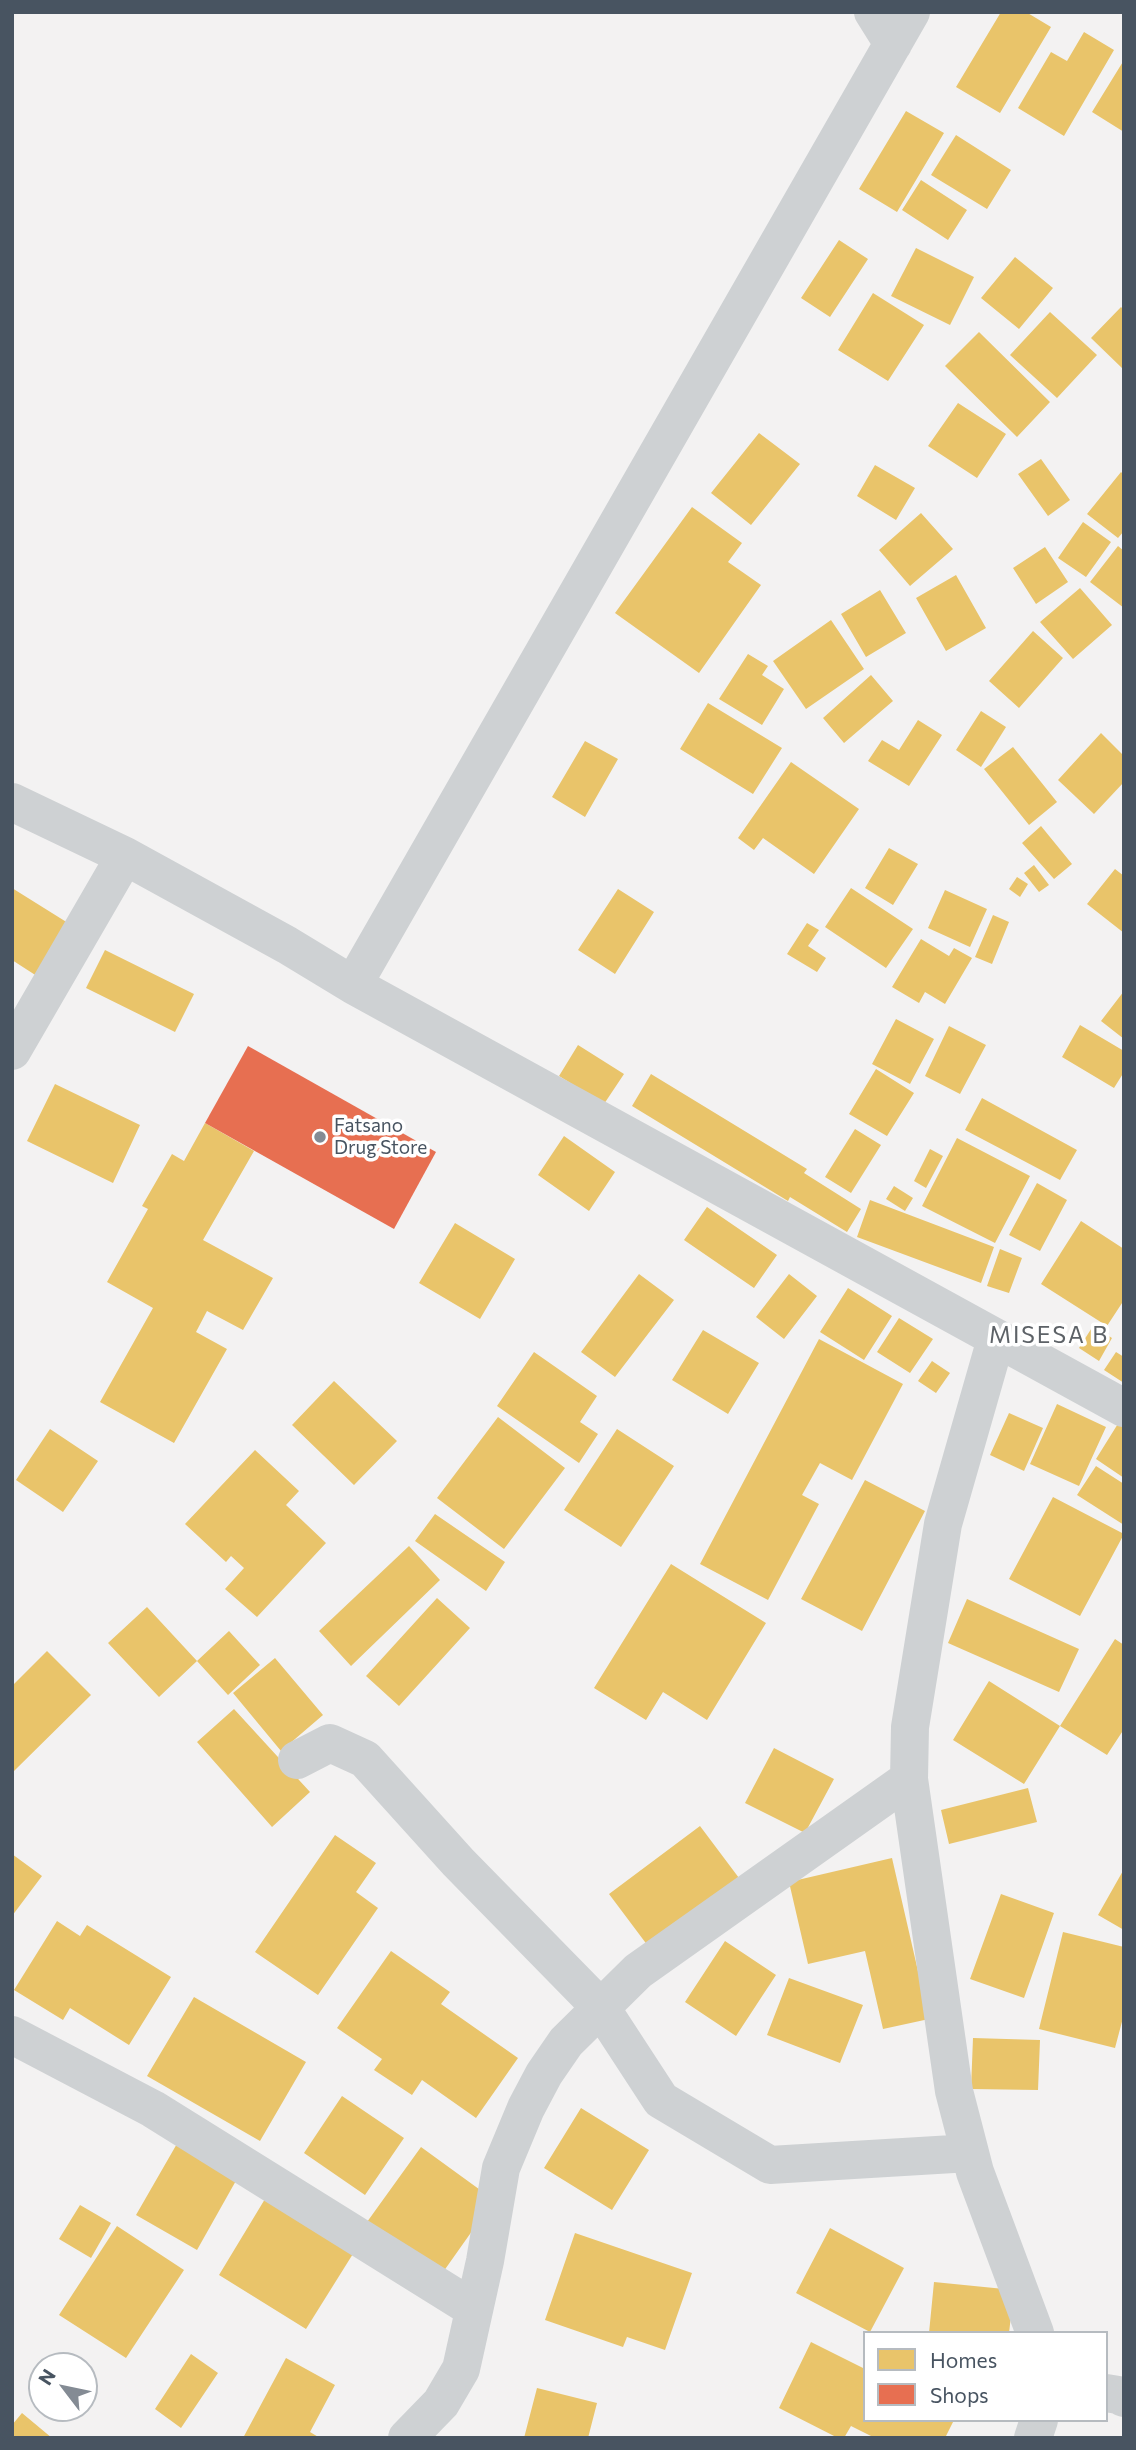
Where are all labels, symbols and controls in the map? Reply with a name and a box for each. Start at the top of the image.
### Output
place label: Fatsano Drug Store [334,1115,427,1159]
marker: Fatsano Drug Store [312,1129,328,1145]
district label: MISESA B [990,1321,1108,1349]
legend [863,2331,1108,2422]
text: Homes [930,2347,997,2372]
north arrow [28,2352,98,2422]
text: N [33,2365,60,2389]
text: Shops [930,2382,989,2407]

